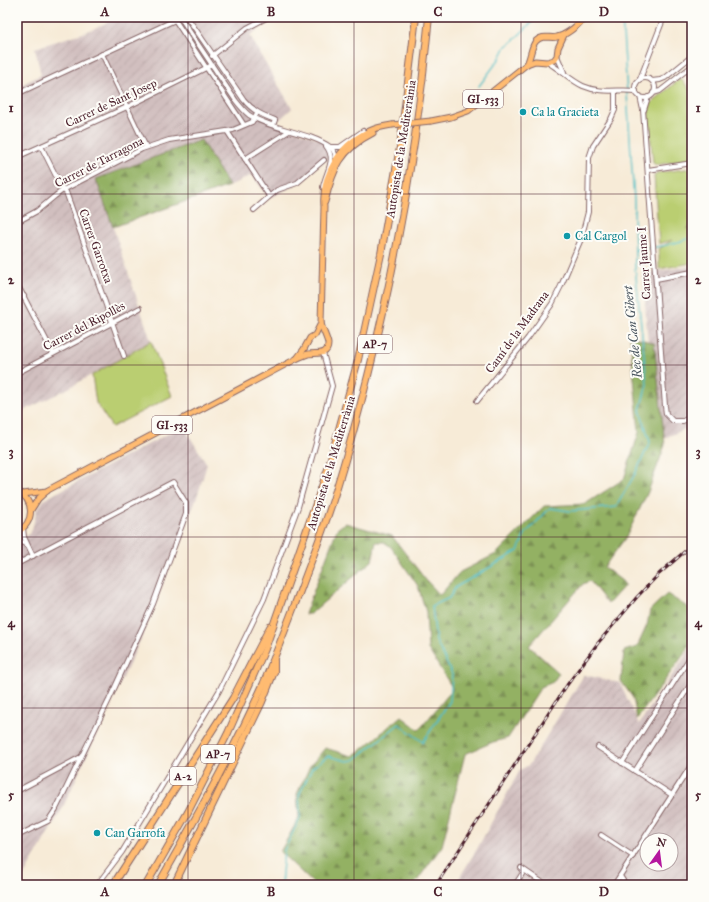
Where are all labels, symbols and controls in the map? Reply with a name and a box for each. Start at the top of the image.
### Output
text: A [100,4,110,20]
text: B [267,4,276,20]
text: C [434,4,443,20]
text: D [599,4,609,20]
street label: Carrer de Sant Josep [63,76,159,131]
street label: Autopista de la Mediterrània [383,78,419,220]
road number: GI-533 [463,90,503,108]
text: 1 [8,100,14,116]
text: 1 [695,100,701,116]
place label: Ca la Gracieta [531,105,600,119]
marker: Ca la Gracieta [518,107,528,117]
street label: Carrer de Tarragona [52,133,147,191]
street label: Carrer Garrotxa [76,207,116,286]
street label: Carrer Jaume I [634,226,655,300]
place label: Cal Cargol [575,229,628,244]
marker: Cal Cargol [562,231,572,241]
text: 2 [8,272,15,288]
text: 2 [695,272,702,288]
water label: Rec de Can Gibert [620,284,646,380]
street label: Camí de la Madrana [482,287,552,376]
street label: Carrer del Ripollès [41,299,127,353]
road number: AP-7 [358,335,392,353]
street label: Autopista de la Mediterrània [304,393,358,533]
road number: GI-533 [152,416,192,434]
text: 3 [8,444,14,460]
text: 3 [695,444,701,460]
text: 4 [7,615,15,631]
text: 4 [694,615,702,631]
road number: AP-7 [201,745,235,763]
road number: A-2 [170,767,196,785]
text: 5 [8,787,15,803]
text: 5 [695,787,702,803]
place label: Can Garrofa [105,826,166,840]
marker: Can Garrofa [92,828,102,838]
north arrow [639,832,679,872]
text: N [655,835,668,850]
text: A [100,884,110,900]
text: B [267,884,276,900]
text: C [434,884,443,900]
text: D [599,884,609,900]

